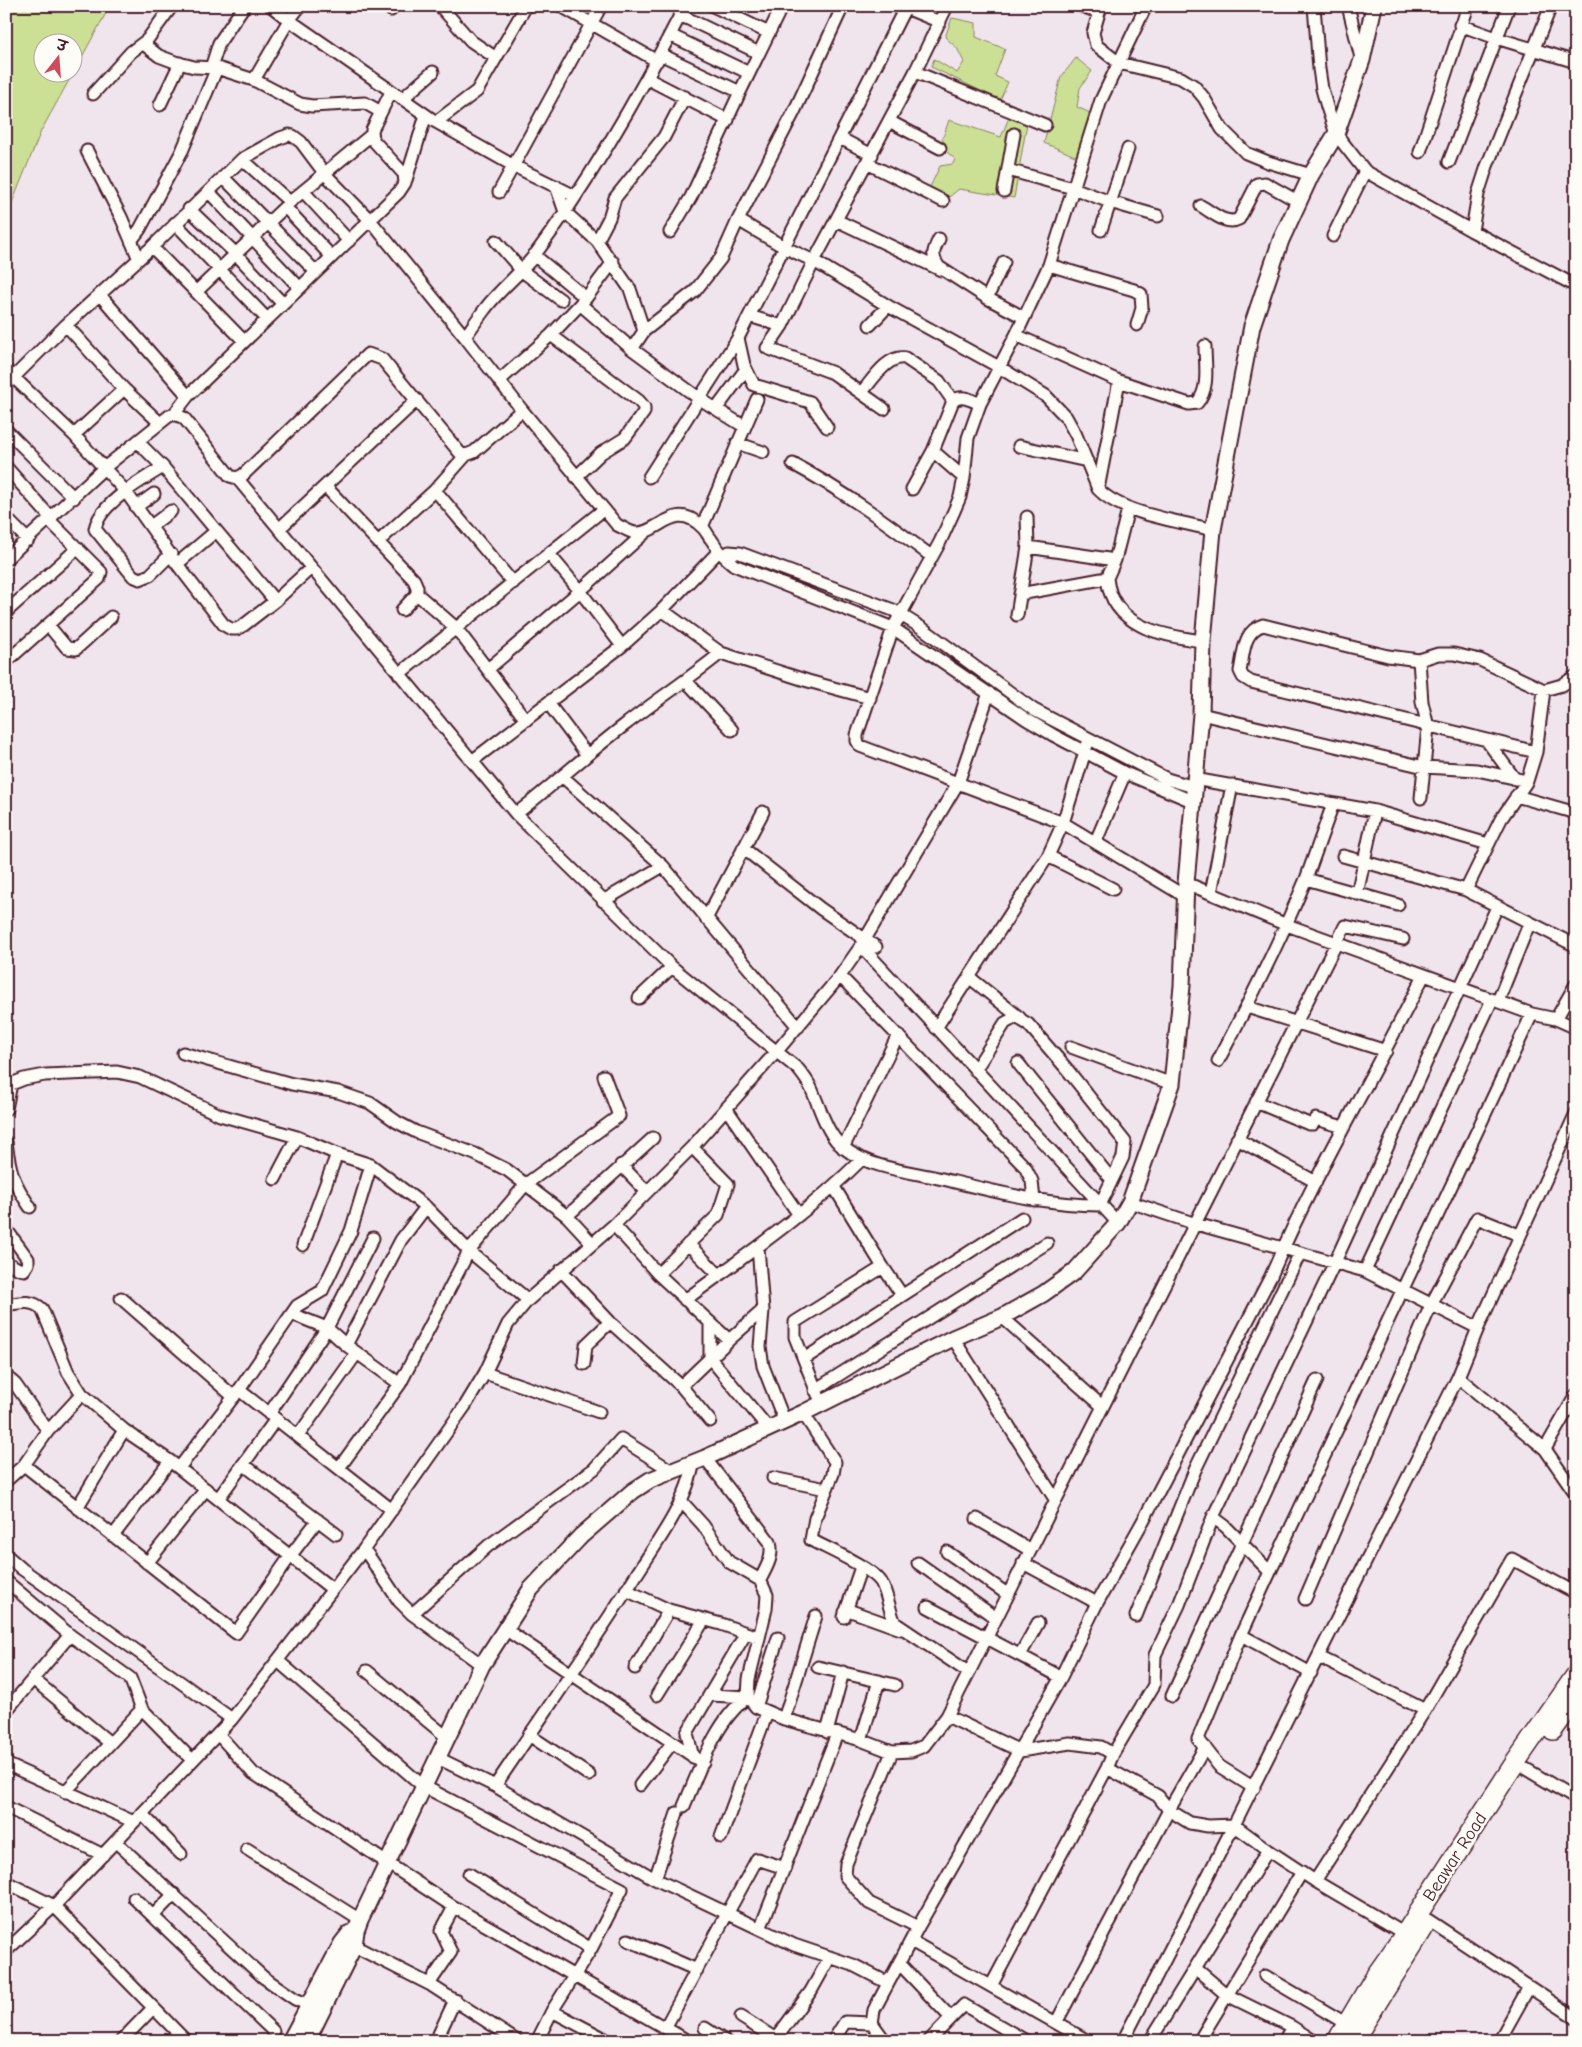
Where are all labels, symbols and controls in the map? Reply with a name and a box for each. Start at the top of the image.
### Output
north arrow [32,32,82,82]
text: उ [53,36,70,56]
street label: Beawar Road [1419,1809,1491,1905]

